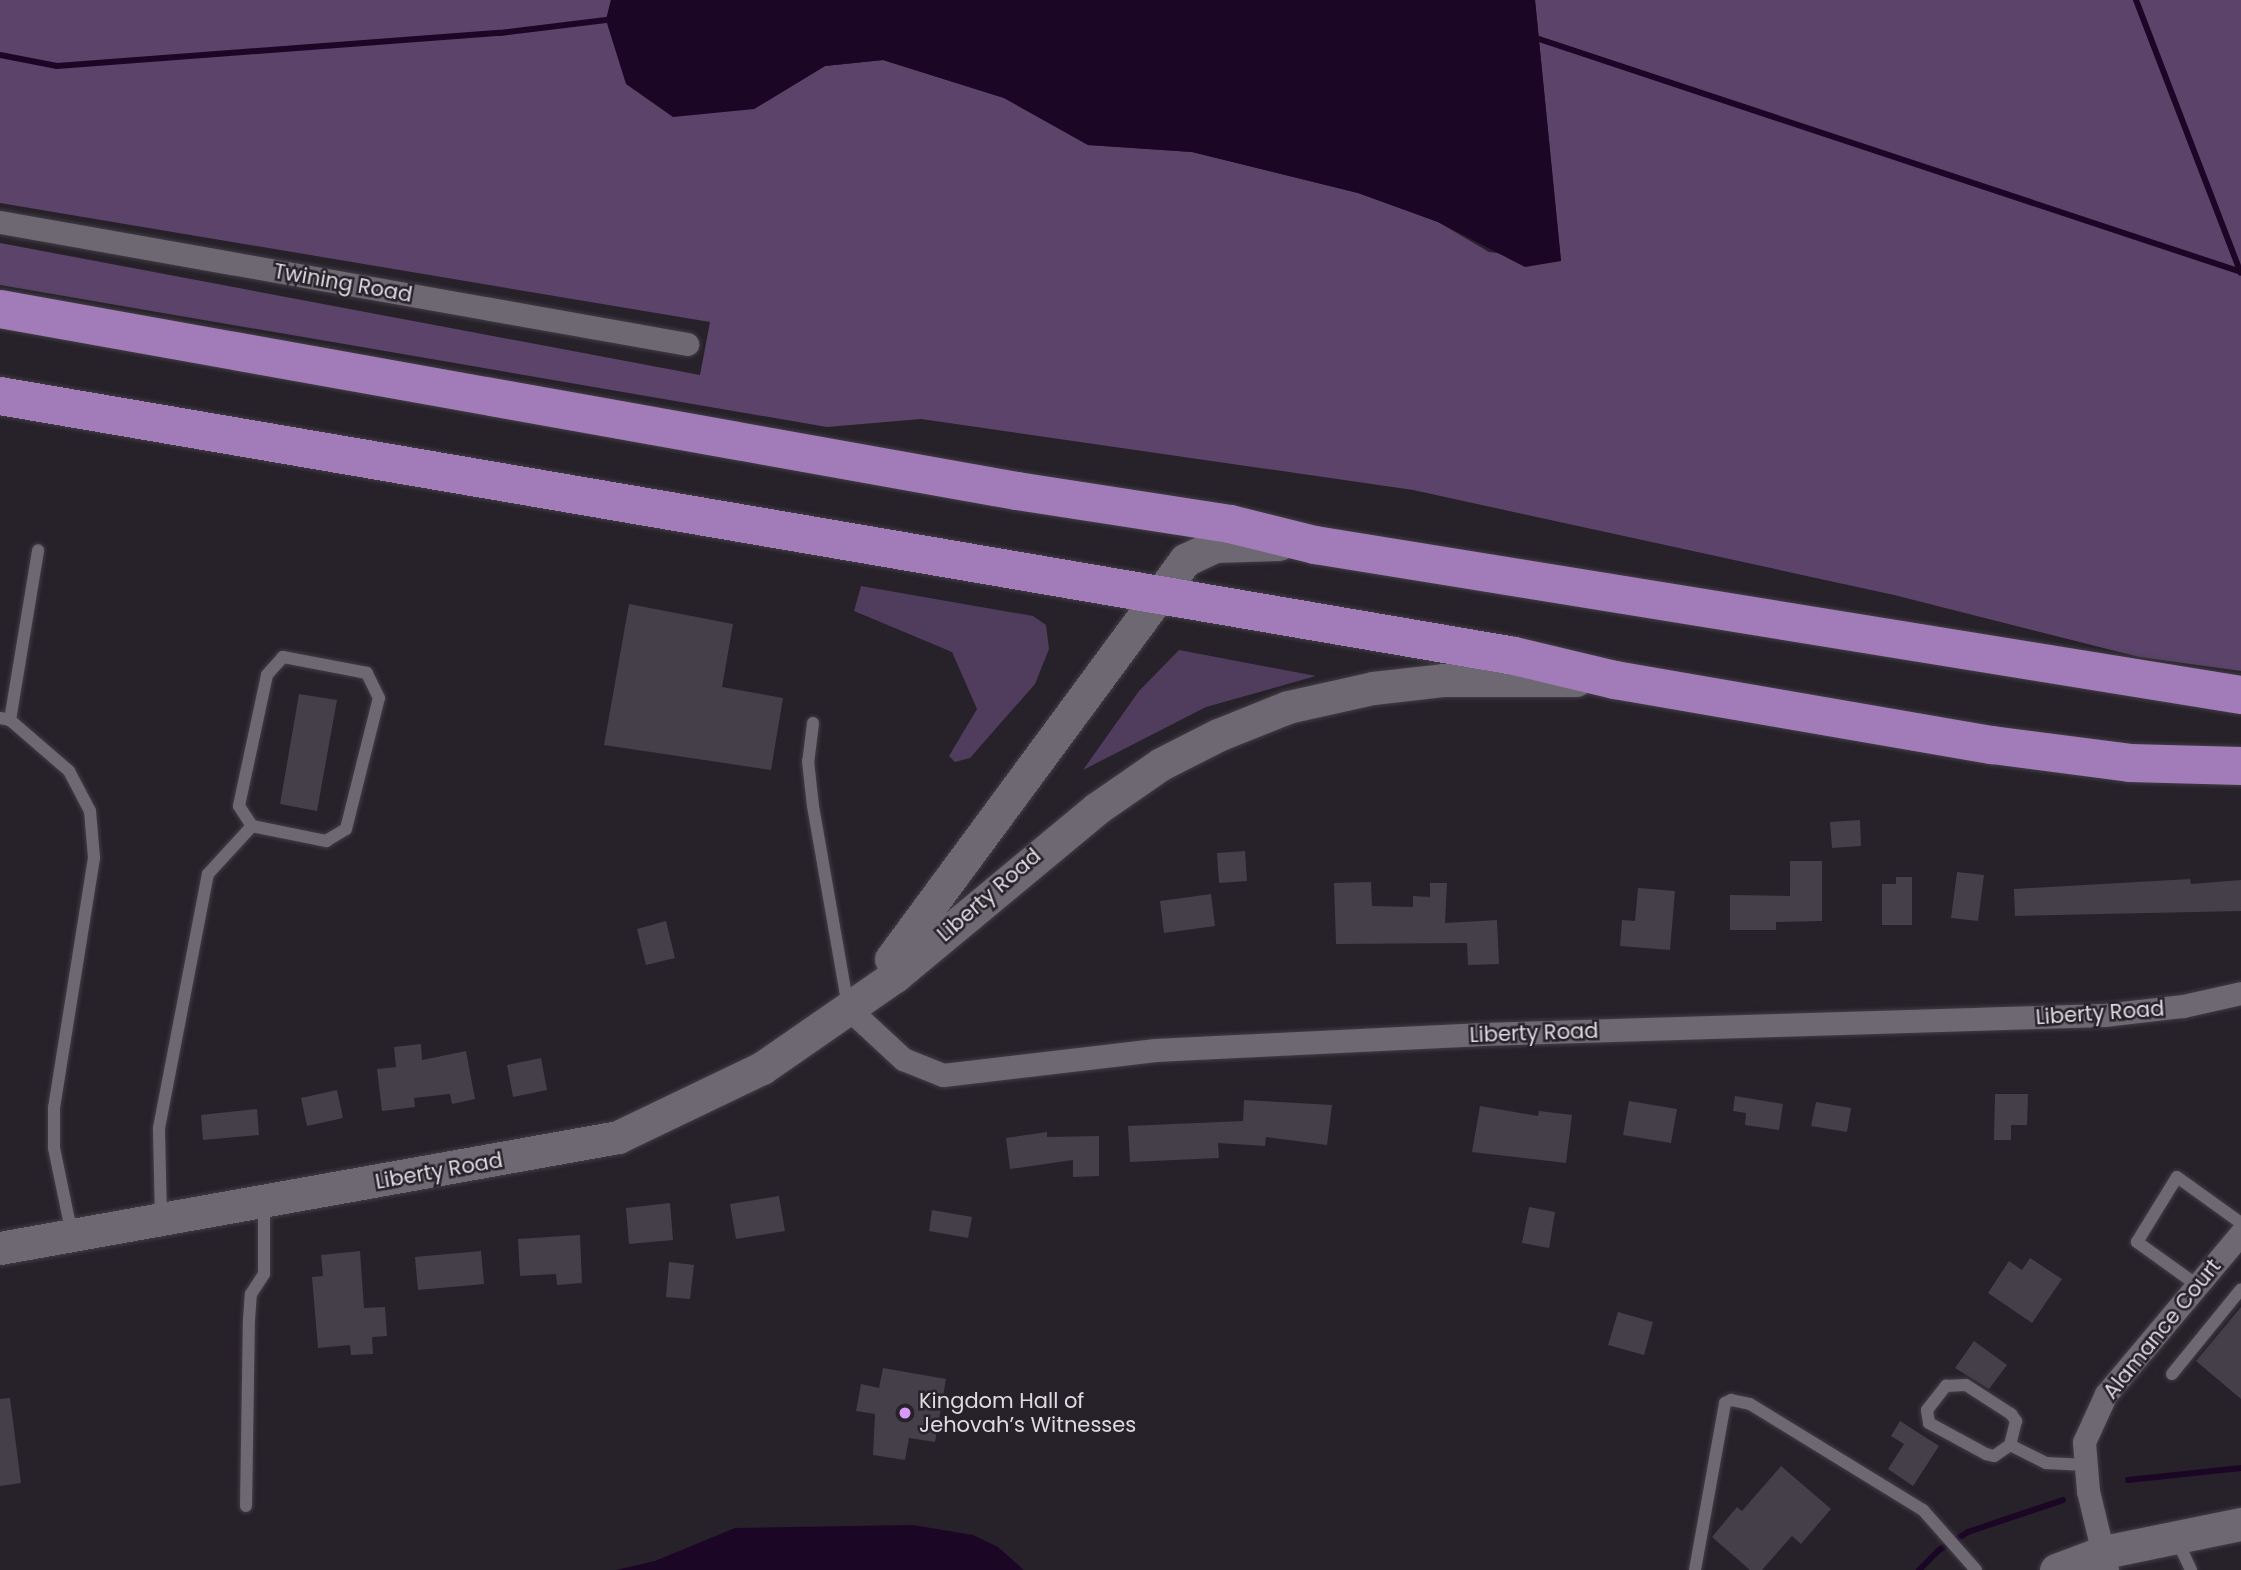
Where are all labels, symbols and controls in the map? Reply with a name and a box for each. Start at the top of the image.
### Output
street label: Twining Road [272,258,414,308]
street label: Liberty Road [932,843,1046,947]
street label: Liberty Road [2035,996,2165,1030]
street label: Liberty Road [1469,1018,1599,1048]
street label: Liberty Road [373,1147,505,1195]
street label: Alamance Court [2098,1254,2226,1404]
place label: Kingdom Hall of Jehovah’s Witnesses [919,1388,1136,1438]
marker: Kingdom Hall of Jehovah’s Witnesses [897,1405,913,1421]

